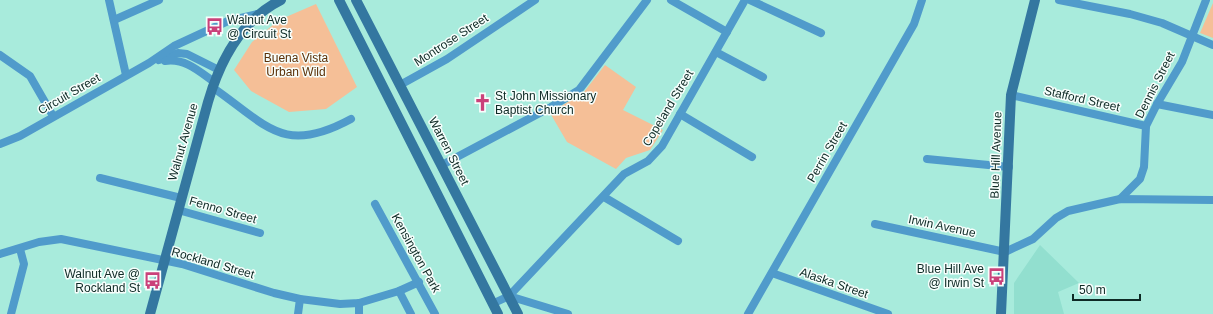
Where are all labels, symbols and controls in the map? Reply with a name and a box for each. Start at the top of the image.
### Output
street label: Montrose Street [411,11,491,69]
place label: Walnut Ave @ Circuit St [227,13,292,41]
bus stop icon: Walnut Ave @ Circuit St [204,17,224,37]
street label: Dennis Street [1132,49,1178,121]
park label: Buena Vista Urban Wild [264,51,329,79]
street label: Copeland Street [640,67,697,149]
street label: Circuit Street [35,70,103,117]
street label: Stafford Street [1043,84,1122,115]
place label: St John Missionary Baptist Church [495,89,596,117]
church icon: St John Missionary Baptist Church [472,93,492,113]
street label: Walnut Avenue [165,101,201,182]
street label: Blue Hill Avenue [987,111,1005,199]
street label: Warren Street [426,115,472,188]
street label: Perrin Street [804,119,850,185]
street label: Fenno Street [188,194,259,226]
street label: Kensington Park [389,211,444,296]
street label: Irwin Avenue [907,212,977,240]
street label: Rockland Street [170,245,257,282]
place label: Blue Hill Ave @ Irwin St [917,262,985,290]
street label: Alaska Street [798,265,871,301]
bus stop icon: Blue Hill Ave @ Irwin St [987,266,1007,286]
place label: Walnut Ave @ Rockland St [64,267,141,295]
bus stop icon: Walnut Ave @ Rockland St [143,271,163,291]
scale bar [1073,276,1140,302]
text: 50 m [1079,283,1106,297]

